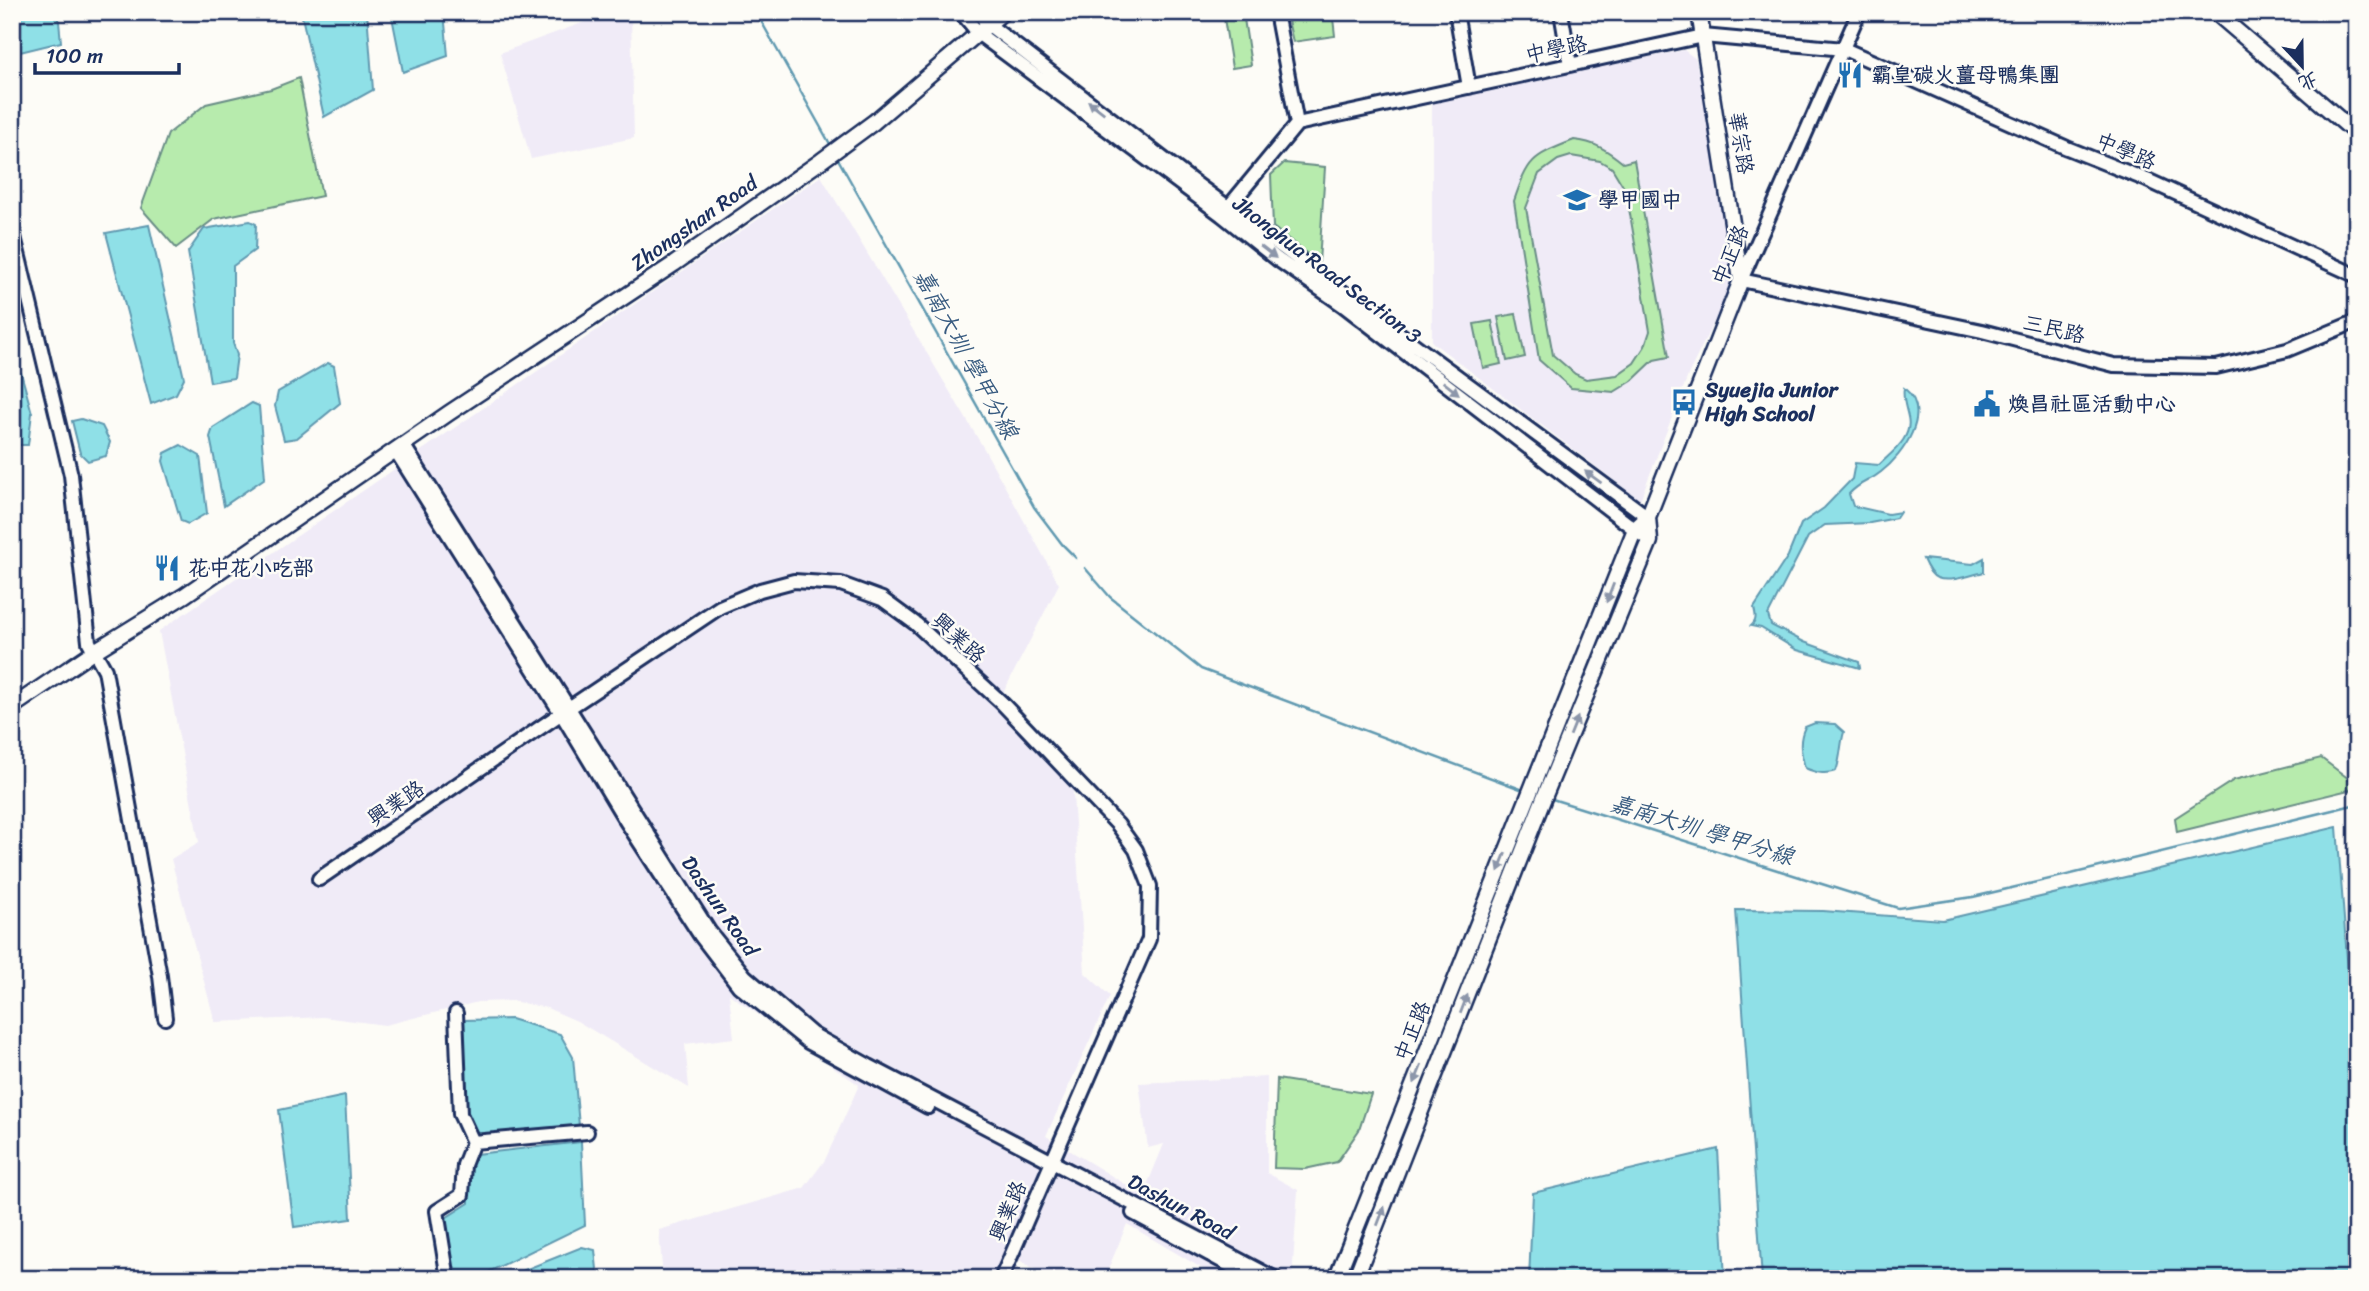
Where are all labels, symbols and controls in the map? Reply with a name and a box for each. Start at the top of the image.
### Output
street label: 中學路 [1521,24,1591,74]
scale bar [35,32,178,76]
north arrow [2268,32,2338,102]
text: 100 m [46,37,103,75]
place label: 霸皇碳火薑母鴨集團 [1871,56,2060,94]
restaurant icon: 霸皇碳火薑母鴨集團 [1835,60,1865,90]
text: 北 [2293,62,2323,100]
one-way arrow [1087,100,1106,114]
street label: 華宗路 [1717,109,1765,177]
street label: 中學路 [2090,121,2162,181]
street label: Zhongshan Road [622,164,767,281]
place label: 學甲國中 [1598,181,1682,219]
street label: Jhonghua Road Section 3 [1223,185,1430,354]
school or university icon: 學甲國中 [1562,185,1592,215]
street label: 中正路 [1700,219,1760,291]
one-way arrow [1260,244,1277,259]
water label: 嘉南大圳 學甲分線 [902,261,1030,448]
street label: 三民路 [2019,303,2089,355]
place label: Syuejia Junior High School [1704,371,1840,433]
one-way arrow [1441,380,1459,395]
place label: 煥昌社區活動中心 [2008,385,2176,423]
bus stop icon: Syuejia Junior High School [1669,387,1699,417]
public building icon: 煥昌社區活動中心 [1972,389,2002,419]
one-way arrow [1584,470,1602,484]
place label: 花中花小吃部 [188,549,314,587]
restaurant icon: 花中花小吃部 [152,553,182,583]
one-way arrow [1605,582,1616,603]
street label: 興業路 [923,603,995,673]
one-way arrow [1568,715,1579,736]
street label: 興業路 [359,770,433,836]
water label: 嘉南大圳 學甲分線 [1605,783,1800,878]
street label: Dashun Road [671,847,770,966]
one-way arrow [1496,852,1507,873]
one-way arrow [1459,993,1470,1014]
street label: 中正路 [1383,995,1441,1067]
one-way arrow [1412,1063,1423,1084]
street label: Dashun Road [1121,1163,1243,1252]
street label: 興業路 [978,1175,1038,1247]
one-way arrow [1376,1205,1387,1226]

